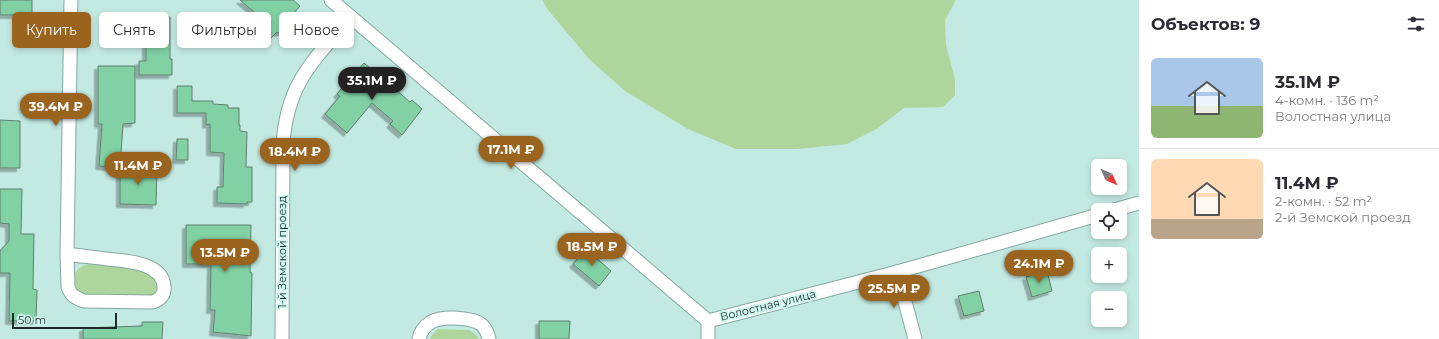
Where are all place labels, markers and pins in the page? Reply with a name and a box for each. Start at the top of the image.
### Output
pin: 35.1M ₽ [335,67,409,101]
pin: 39.4M ₽ [19,93,93,127]
pin: 17.1M ₽ [474,136,548,170]
pin: 18.4M ₽ [258,138,332,172]
pin: 11.4M ₽ [101,152,175,186]
pin: 18.5M ₽ [555,233,629,267]
pin: 13.5M ₽ [188,239,262,273]
pin: 24.1M ₽ [1002,250,1076,284]
pin: 25.5M ₽ [857,275,931,309]

